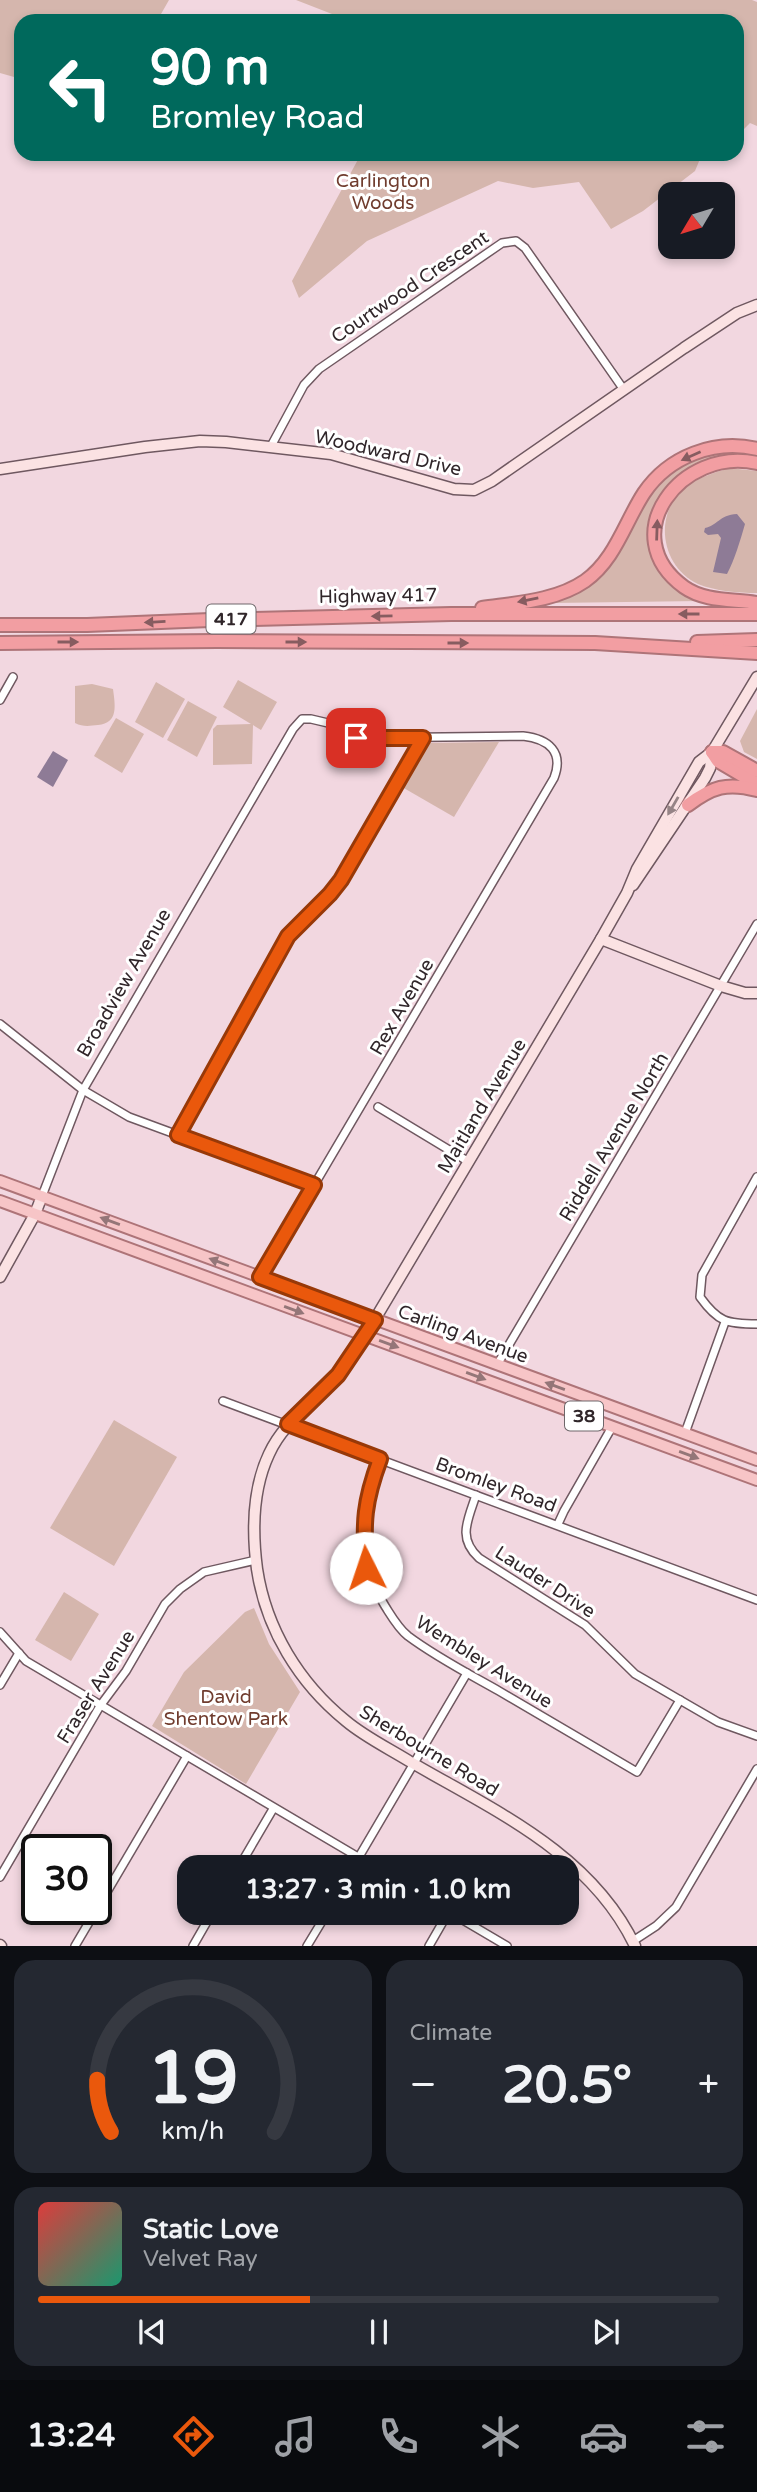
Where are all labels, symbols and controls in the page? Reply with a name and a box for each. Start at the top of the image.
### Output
text: 90 m [150,39,269,98]
icon: left [35,42,126,133]
text: Bromley Road [150,99,364,137]
park label: Carlington Woods [336,170,430,214]
north arrow [658,182,735,259]
map controls [658,182,735,259]
street label: Courtwood Crescent [327,226,493,348]
street label: Woodward Drive [313,425,463,481]
one-way arrow [680,450,701,461]
one-way arrow [651,519,662,541]
street label: Highway 417 [318,584,438,608]
one-way arrow [517,595,539,606]
road number: 417 [206,604,256,634]
one-way arrow [678,608,700,620]
one-way arrow [371,610,393,621]
one-way arrow [144,617,166,628]
one-way arrow [57,636,79,648]
one-way arrow [285,636,307,648]
one-way arrow [447,637,469,649]
pin [326,708,386,768]
icon: arrive [337,719,375,757]
one-way arrow [667,797,679,816]
street label: Broadview Avenue [73,905,175,1061]
street label: Rex Avenue [366,955,438,1059]
street label: Maitland Avenue [433,1035,531,1177]
street label: Riddell Avenue North [555,1049,673,1225]
one-way arrow [100,1216,121,1227]
one-way arrow [209,1256,230,1267]
street label: Carling Avenue [395,1300,531,1368]
one-way arrow [284,1305,305,1316]
one-way arrow [378,1339,399,1350]
one-way arrow [465,1371,486,1382]
one-way arrow [544,1380,565,1391]
road number: 38 [565,1401,603,1430]
one-way arrow [679,1450,700,1461]
street label: Bromley Road [432,1453,560,1517]
position arrow [329,1531,403,1605]
street label: Lauder Drive [491,1541,599,1623]
street label: Wembley Avenue [412,1611,556,1713]
street label: Fraser Avenue [52,1626,140,1748]
park label: David Shentow Park [164,1686,288,1730]
street label: Sherbourne Road [355,1701,503,1801]
speed limit sign: 30 [21,1834,112,1925]
text: 13:27 · 3 min · 1.0 km [245,1874,511,1905]
text: Climate [410,2019,492,2047]
text: 19 [147,2036,238,2124]
text: 20.5° [502,2054,632,2117]
text: − [410,2062,437,2108]
text: + [698,2062,719,2108]
text: km/h [161,2116,224,2146]
text: Static Love [143,2214,279,2245]
text: Velvet Ray [143,2245,258,2273]
icon: previous [133,2313,171,2351]
icon: pause [360,2313,398,2351]
icon: next [587,2313,625,2351]
icon: directions [169,2412,218,2461]
icon: music [271,2412,320,2461]
icon: phone [374,2412,423,2461]
icon: climate [476,2412,525,2461]
icon: car [579,2412,628,2461]
icon: filters [681,2412,730,2461]
text: 13:24 [27,2417,115,2455]

